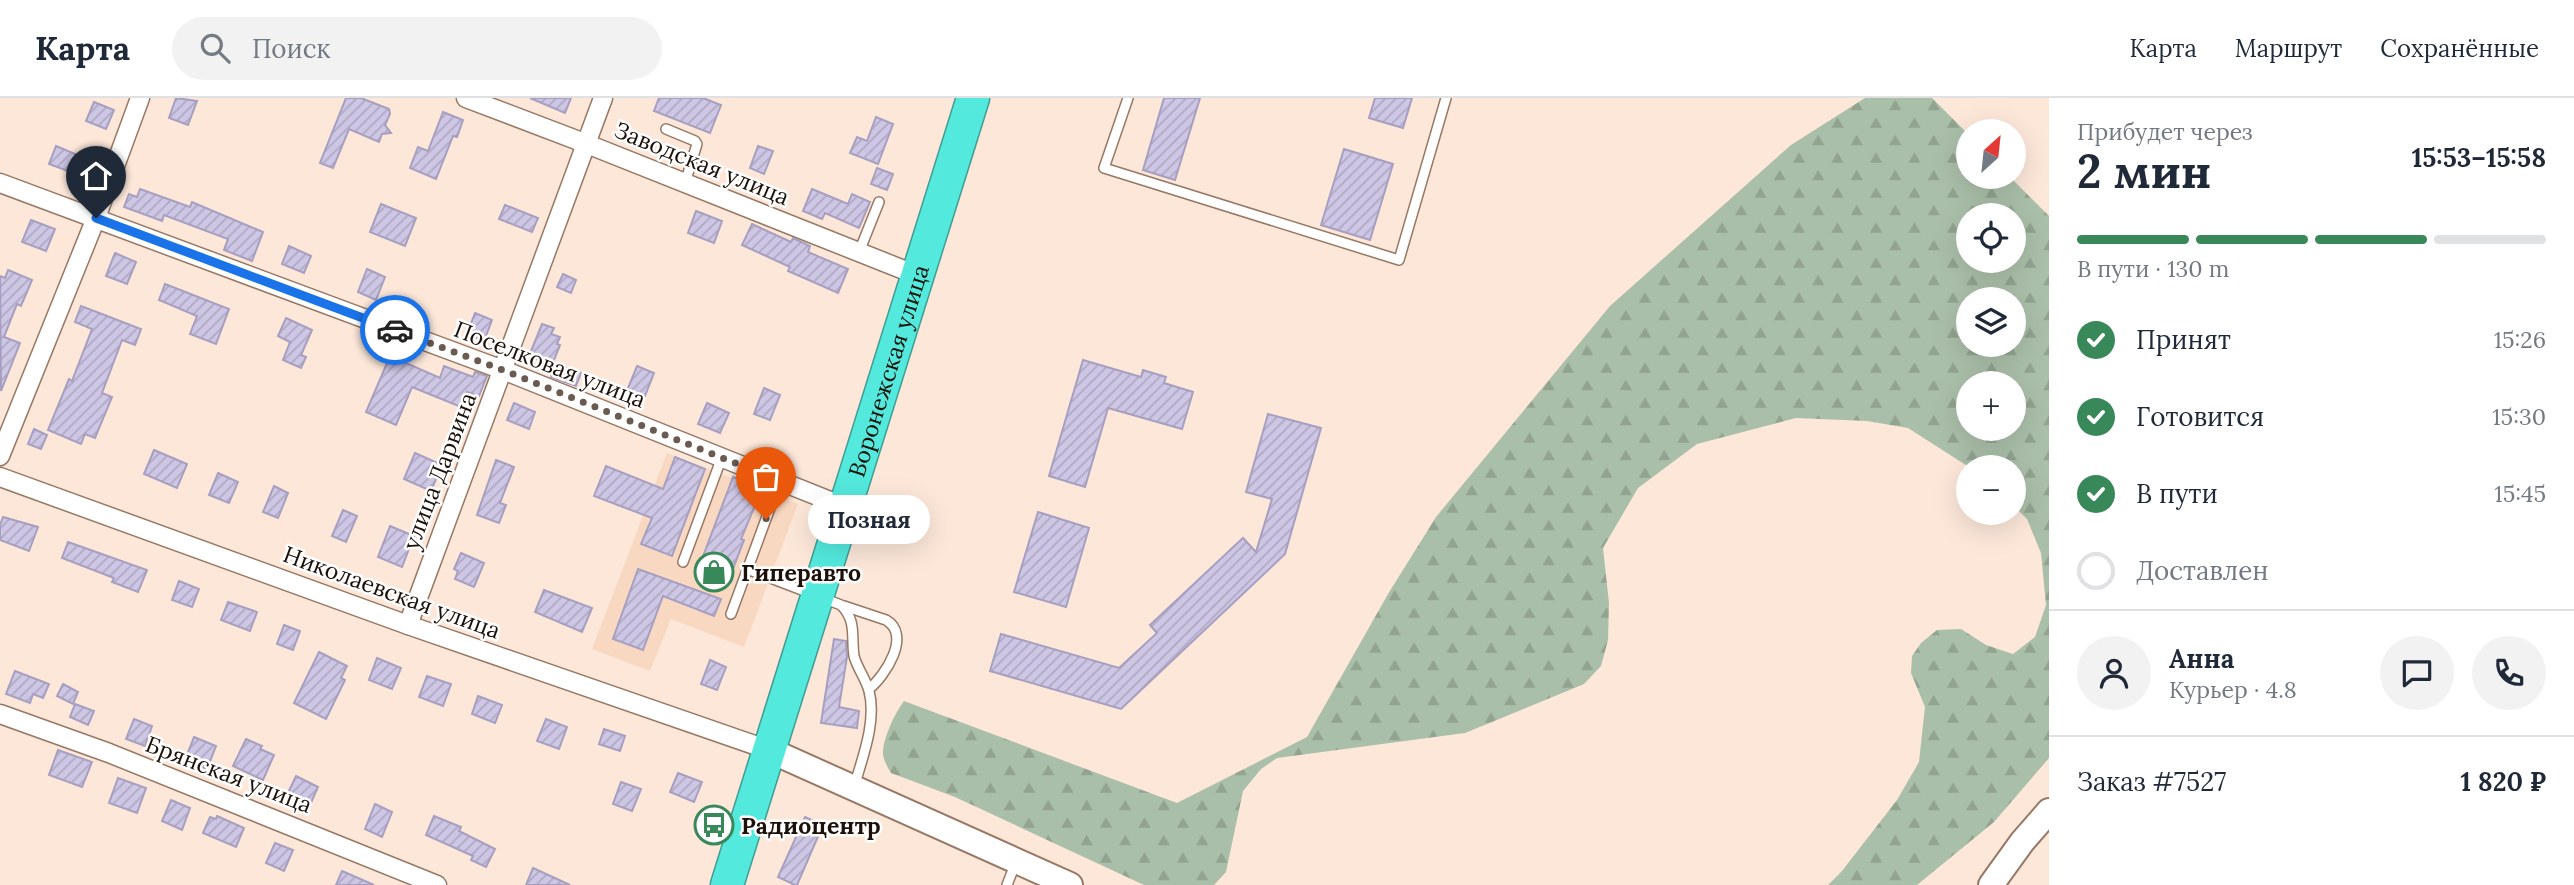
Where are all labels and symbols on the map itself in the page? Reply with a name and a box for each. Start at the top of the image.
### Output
street label: Заводская улица [610,115,794,211]
north arrow [1956,119,2026,189]
pin [66,146,126,218]
street label: Воронежская улица [841,261,935,480]
courier [360,295,430,365]
street label: Поселковая улица [450,314,650,414]
street label: улица Дарвина [396,388,482,554]
pin [736,447,796,519]
callout: Позная [808,494,931,544]
street label: Николаевская улица [279,539,505,645]
shop icon: Гиперавто [693,551,735,593]
place label: Гиперавто [741,558,861,587]
street label: Брянская улица [142,729,316,819]
bus stop icon: Радиоцентр [693,804,735,846]
place label: Радиоцентр [741,811,881,840]

